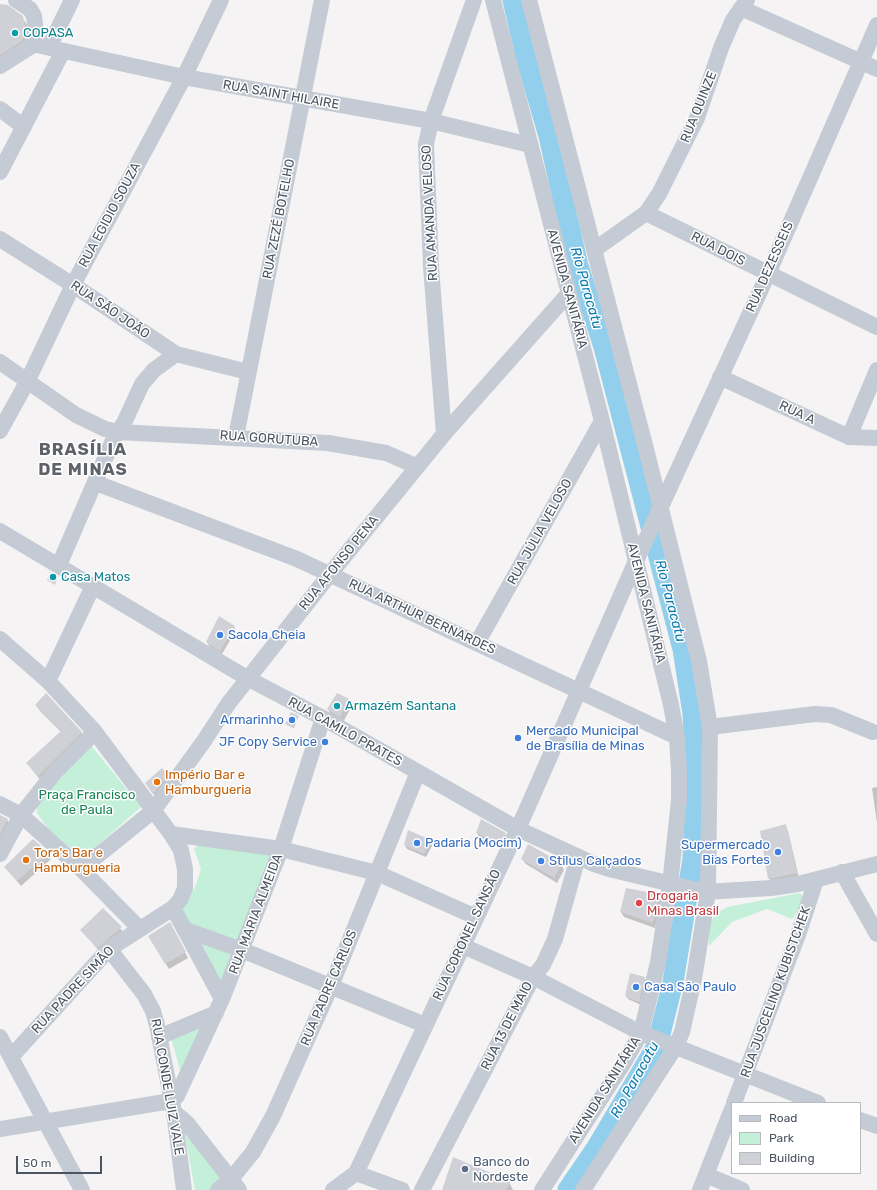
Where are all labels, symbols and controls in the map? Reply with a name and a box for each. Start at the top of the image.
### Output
place label: COPASA [23,25,74,41]
marker: COPASA [10,28,20,38]
street label: RUA QUINZE [678,69,720,145]
street label: RUA SAINT HILAIRE [221,77,341,113]
street label: RUA AMANDA VELOSO [419,145,441,281]
street label: RUA ZEZÉ BOTELHO [260,158,298,280]
street label: RUA EGIDIO SOUZA [76,160,144,270]
street label: RUA DEZESSEIS [743,219,797,315]
street label: AVENIDA SANITÁRIA [544,228,590,350]
street label: RUA DOIS [688,229,748,269]
water label: Rio Paracatu [566,245,606,331]
street label: RUA SÃO JOÃO [67,278,153,342]
street label: RUA A [776,398,818,428]
street label: RUA GORUTUBA [219,428,319,450]
district label: BRASÍLIA DE MINAS [38,440,128,480]
street label: RUA JÚLIA VELOSO [504,476,576,588]
street label: RUA AFONSO PENA [296,512,382,614]
street label: AVENIDA SANITÁRIA [624,541,668,665]
water label: Rio Paracatu [651,558,689,644]
place label: Casa Matos [61,569,130,585]
marker: Casa Matos [48,572,58,582]
street label: RUA ARTHUR BERNARDES [346,576,498,658]
place label: Sacola Cheia [228,627,306,643]
marker: Sacola Cheia [215,630,225,640]
street label: RUA CAMILO PRATES [285,694,405,770]
place label: Armazém Santana [345,698,456,714]
marker: Armazém Santana [332,701,342,711]
place label: Armarinho [220,712,284,728]
marker: Armarinho [287,715,297,725]
place label: Mercado Municipal de Brasília de Minas [526,723,645,754]
marker: Mercado Municipal de Brasília de Minas [513,733,523,743]
place label: JF Copy Service [219,734,317,750]
marker: JF Copy Service [320,737,330,747]
place label: Império Bar e Hamburgueria [165,767,252,798]
marker: Império Bar e Hamburgueria [152,777,162,787]
park label: Praça Francisco de Paula [39,787,135,818]
place label: Padaria (Mocim) [425,835,522,851]
place label: Supermercado Bias Fortes [681,837,770,868]
marker: Padaria (Mocim) [412,838,422,848]
place label: Tora's Bar e Hamburgueria [34,845,121,876]
marker: Supermercado Bias Fortes [773,847,783,857]
street label: RUA MARIA ALMEIDA [226,852,286,976]
place label: Stilus Calçados [549,853,641,869]
marker: Tora's Bar e Hamburgueria [21,855,31,865]
marker: Stilus Calçados [536,856,546,866]
street label: RUA CORONEL SANSÃO [430,867,504,1003]
place label: Drogaria Minas Brasil [647,888,719,919]
marker: Drogaria Minas Brasil [634,898,644,908]
street label: RUA JUSCELINO KUBISTCHEK [738,904,814,1080]
street label: RUA PADRE CARLOS [298,928,360,1048]
street label: RUA PADRE SIMÃO [29,943,117,1037]
street label: RUA 13 DE MAIO [478,979,536,1073]
place label: Casa São Paulo [644,979,737,995]
marker: Casa São Paulo [631,982,641,992]
street label: RUA CONDE LUIZ VALE [147,1018,187,1156]
street label: AVENIDA SANITÁRIA [566,1034,644,1146]
water label: Rio Paracatu [607,1039,663,1121]
legend [731,1102,861,1174]
text: Road [769,1111,797,1125]
text: Park [769,1131,794,1145]
scale bar [18,1148,104,1174]
text: Building [769,1151,815,1165]
place label: Banco do Nordeste [473,1154,530,1185]
text: 50 m [23,1156,51,1170]
marker: Banco do Nordeste [460,1164,470,1174]

